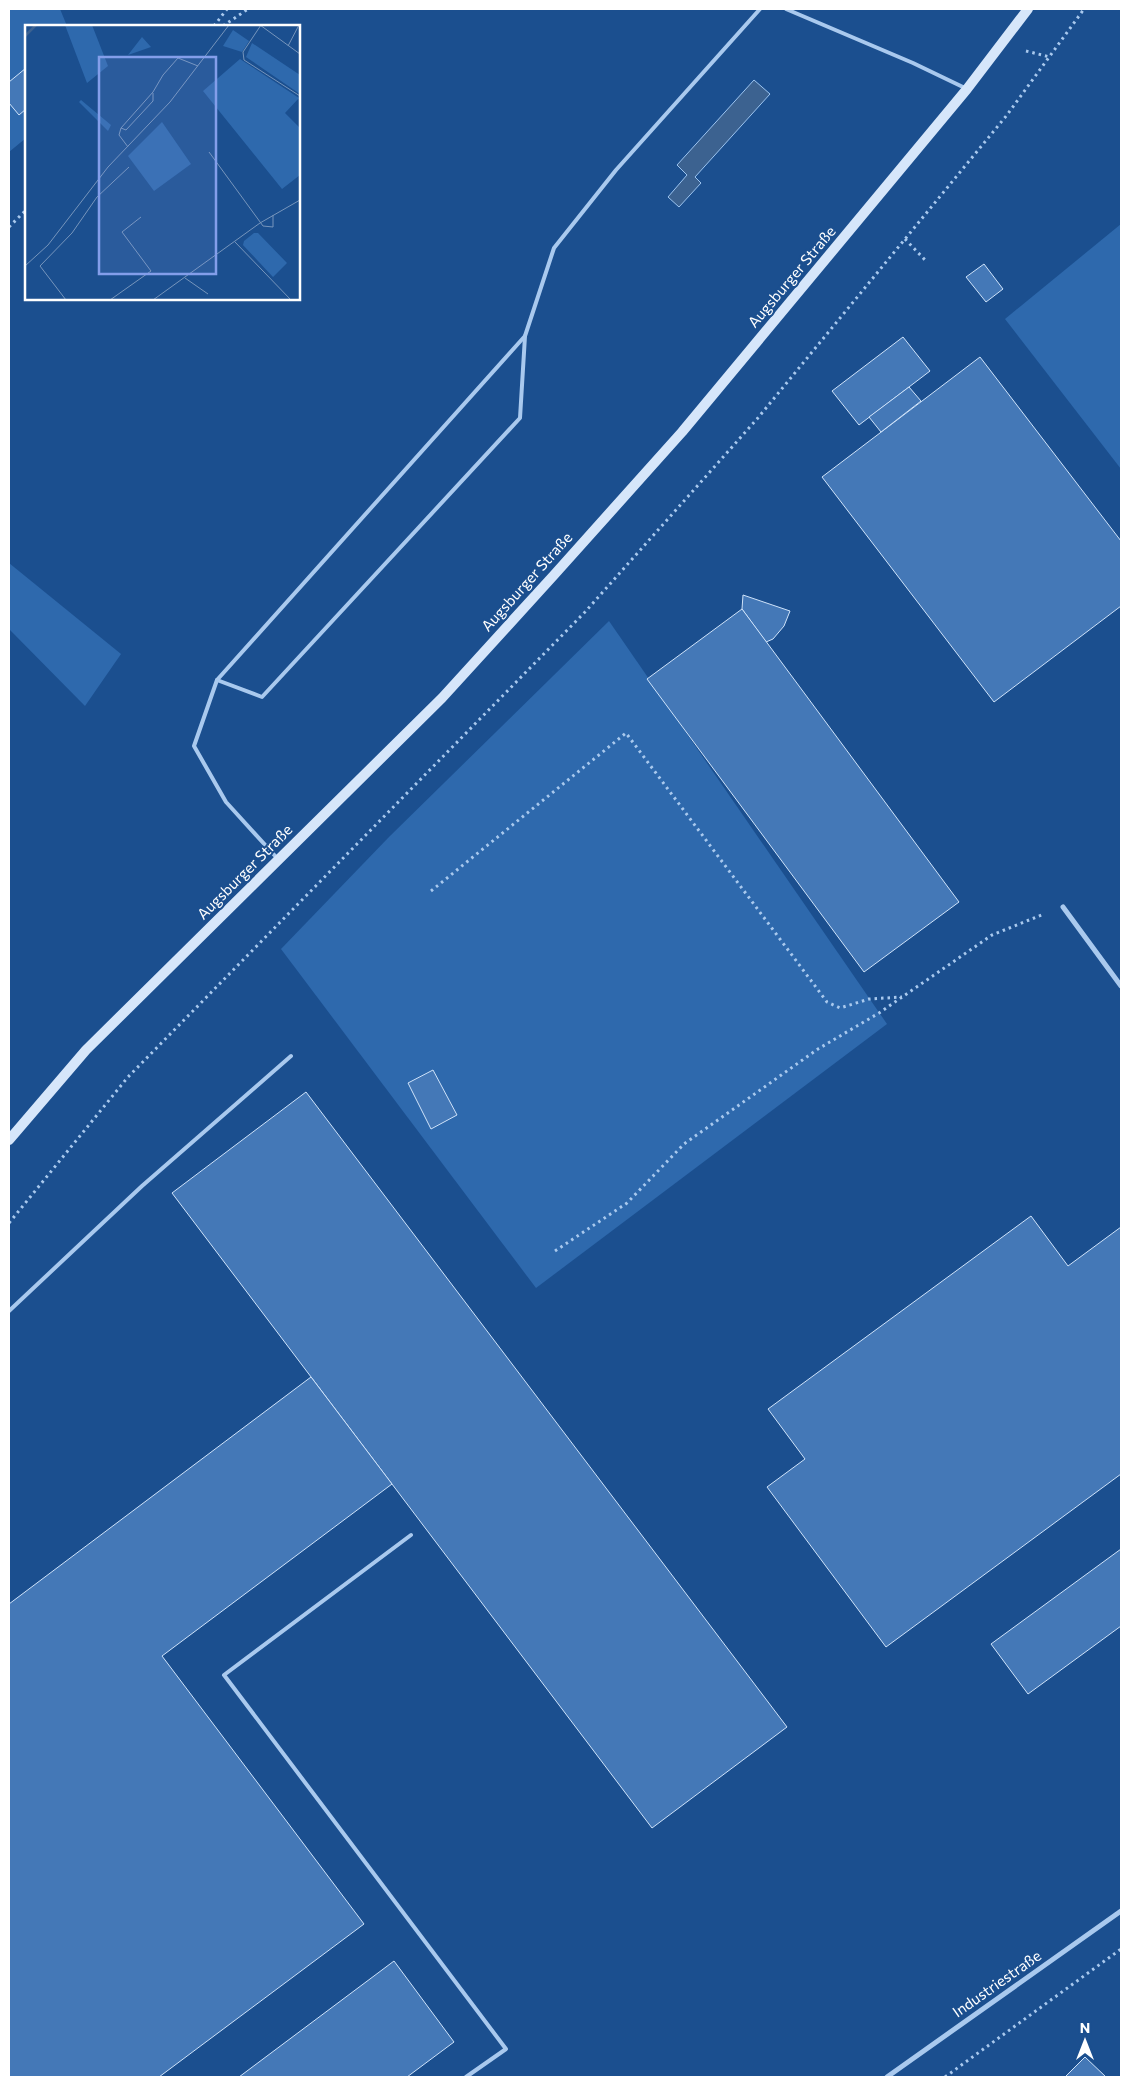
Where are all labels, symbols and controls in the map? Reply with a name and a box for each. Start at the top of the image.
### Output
inset map [25,25,300,300]
street label: Augsburger Straße [744,222,839,331]
street label: Augsburger Straße [477,528,575,635]
street label: Augsburger Straße [193,820,296,923]
street label: Industriestraße [949,1946,1044,2020]
north arrow [1060,2016,1110,2066]
text: N [1080,2019,1090,2036]

